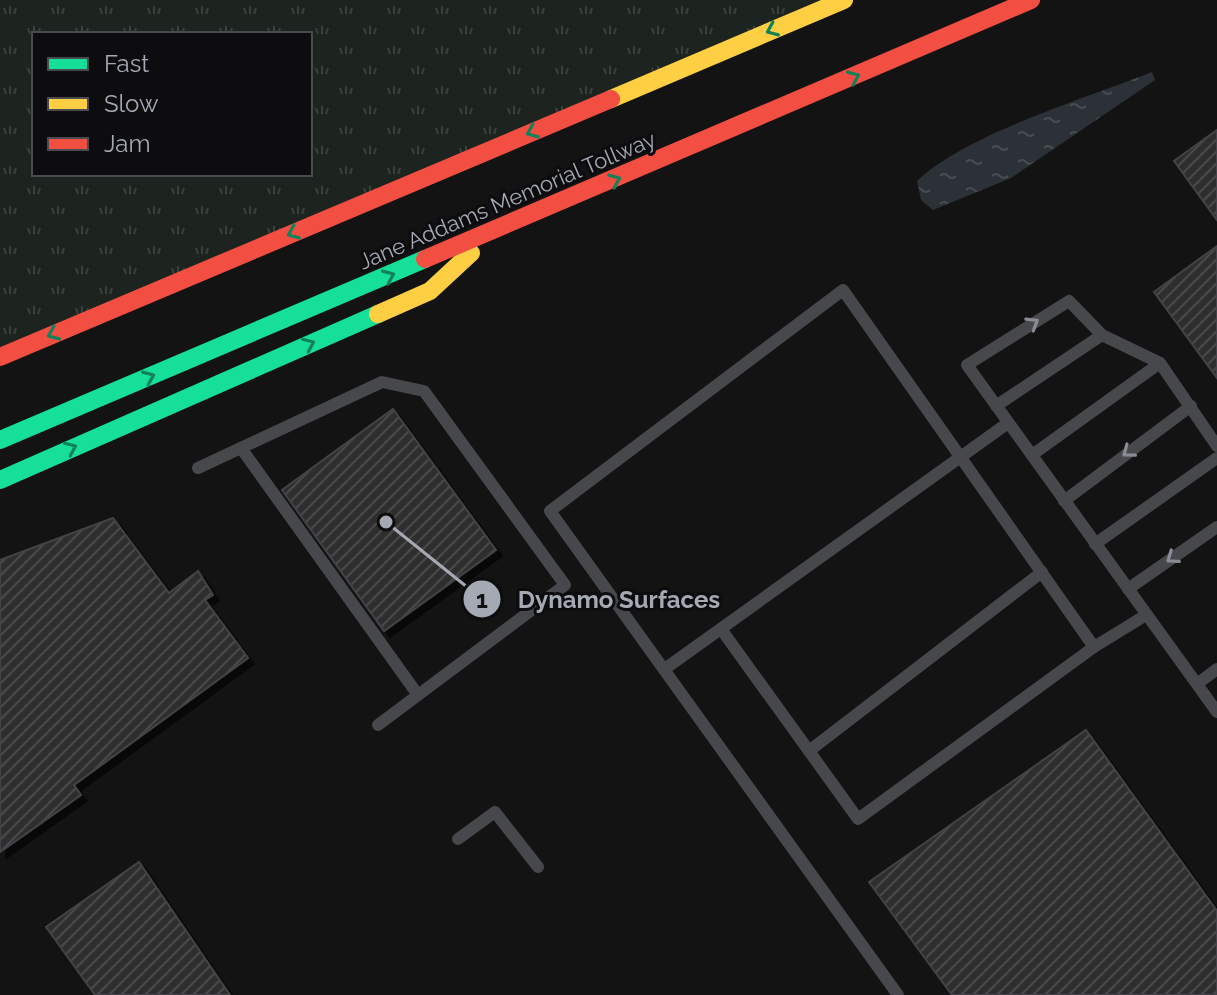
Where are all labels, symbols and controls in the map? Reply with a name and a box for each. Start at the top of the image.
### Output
one-way arrow [766,21,780,37]
legend [32,32,312,176]
text: Fast [104,49,149,78]
one-way arrow [846,70,860,86]
text: Slow [104,89,159,118]
one-way arrow [526,122,540,138]
street label: Jane Addams Memorial Tollway [354,125,660,275]
text: Jam [104,129,150,158]
one-way arrow [607,173,621,189]
one-way arrow [287,224,301,240]
one-way arrow [381,270,395,286]
one-way arrow [1024,318,1038,333]
one-way arrow [47,325,61,341]
one-way arrow [301,338,316,354]
one-way arrow [141,371,155,387]
one-way arrow [63,442,77,458]
one-way arrow [1122,443,1137,457]
one-way arrow [1167,548,1181,563]
callout: Dynamo Surfaces [462,575,736,623]
text: 1 [476,585,488,614]
text: Dynamo Surfaces [518,585,720,614]

